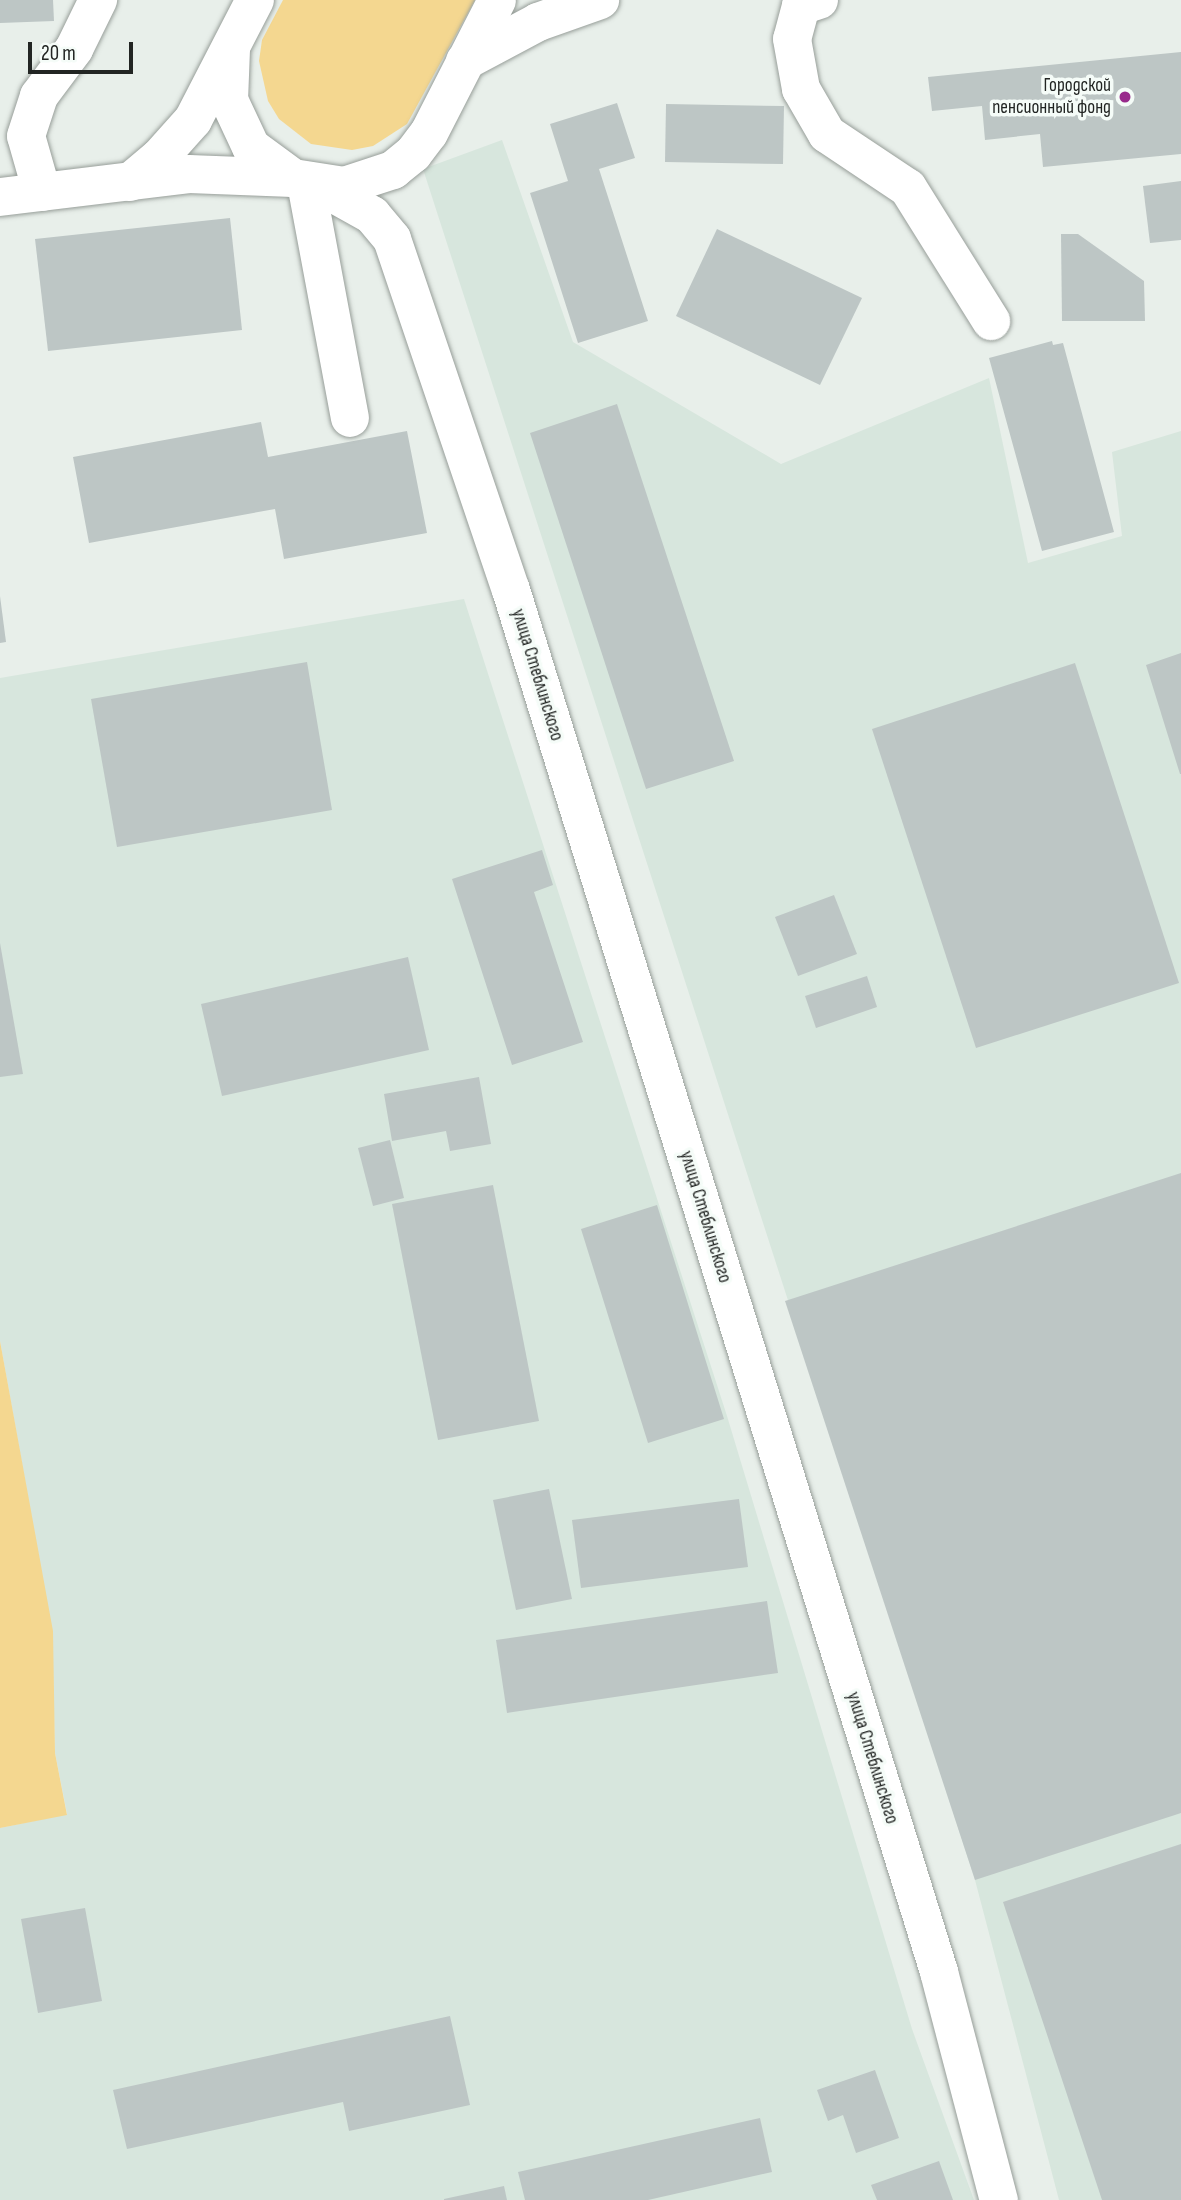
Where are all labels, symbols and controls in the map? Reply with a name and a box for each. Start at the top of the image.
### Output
scale bar [32,28,136,72]
text: 20 m [41,41,76,66]
place label: Городской пенсионный фонд [992,75,1111,119]
marker: Городской пенсионный фонд [1117,89,1133,105]
street label: улица Стеблинского [506,606,568,744]
street label: улица Стеблинского [674,1148,736,1286]
street label: улица Стеблинского [841,1689,903,1827]

